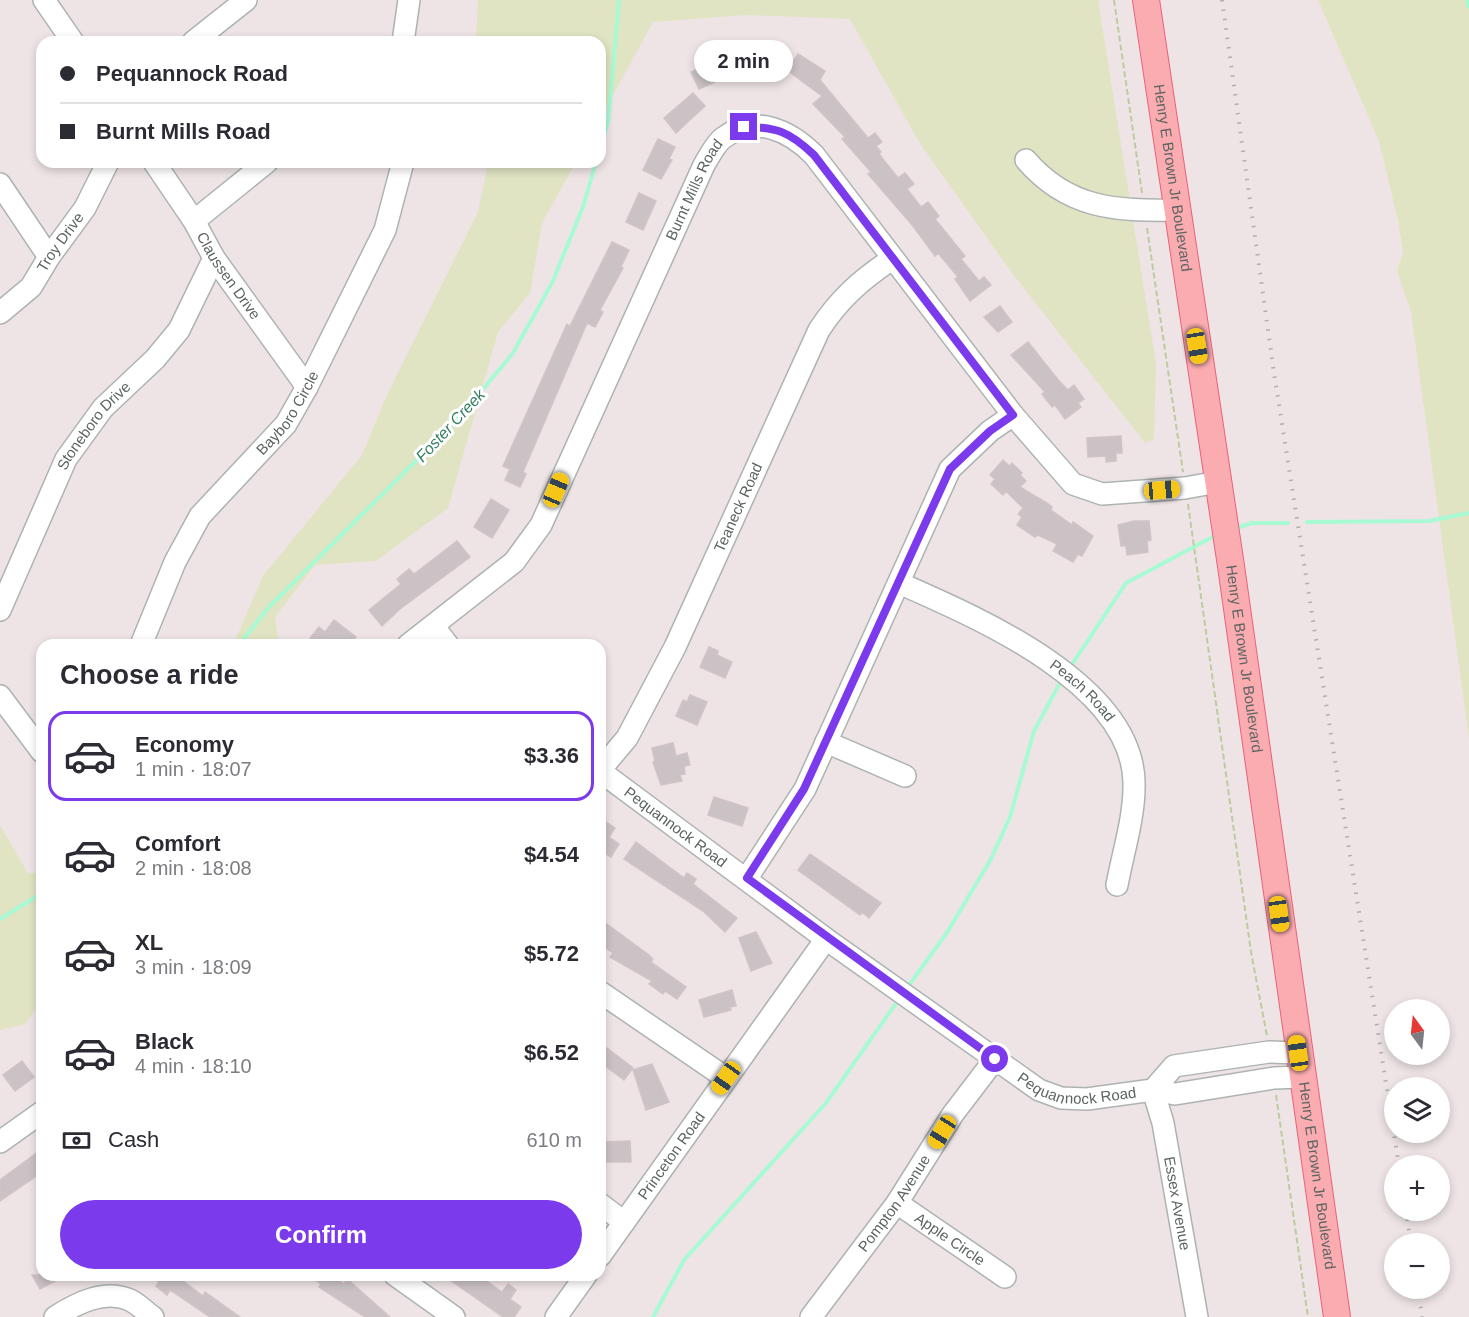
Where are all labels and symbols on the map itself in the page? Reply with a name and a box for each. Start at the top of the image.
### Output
callout: 2 min [694,40,794,82]
street label: Henry E Brown Jr Boulevard [1151,83,1196,273]
route end [730,113,757,140]
street label: Burnt Mills Road [662,136,726,243]
street label: Troy Drive [33,209,87,275]
street label: Claussen Drive [194,229,264,322]
car [1185,327,1209,365]
street label: Bayboro Circle [253,368,322,458]
street label: Stoneboro Drive [53,378,134,472]
water label: Foster Creek [413,385,489,465]
street label: Teaneck Road [710,460,766,554]
car [541,470,571,510]
car [1143,479,1181,501]
street label: Henry E Brown Jr Boulevard [1223,564,1266,754]
street label: Peach Road [1047,656,1119,724]
street label: Pequannock Road [621,783,730,870]
car [1268,895,1290,933]
north arrow [1384,999,1450,1065]
car [1287,1034,1309,1072]
route start [981,1045,1008,1072]
car [708,1058,744,1098]
street label: Pequannock Road [1014,1069,1137,1107]
street label: Henry E Brown Jr Boulevard [1296,1081,1339,1270]
street label: Princeton Road [634,1109,708,1203]
car [925,1112,959,1152]
street label: Pompton Avenue [854,1151,933,1255]
street label: Essex Avenue [1161,1155,1194,1251]
street label: Apple Circle [912,1209,988,1269]

